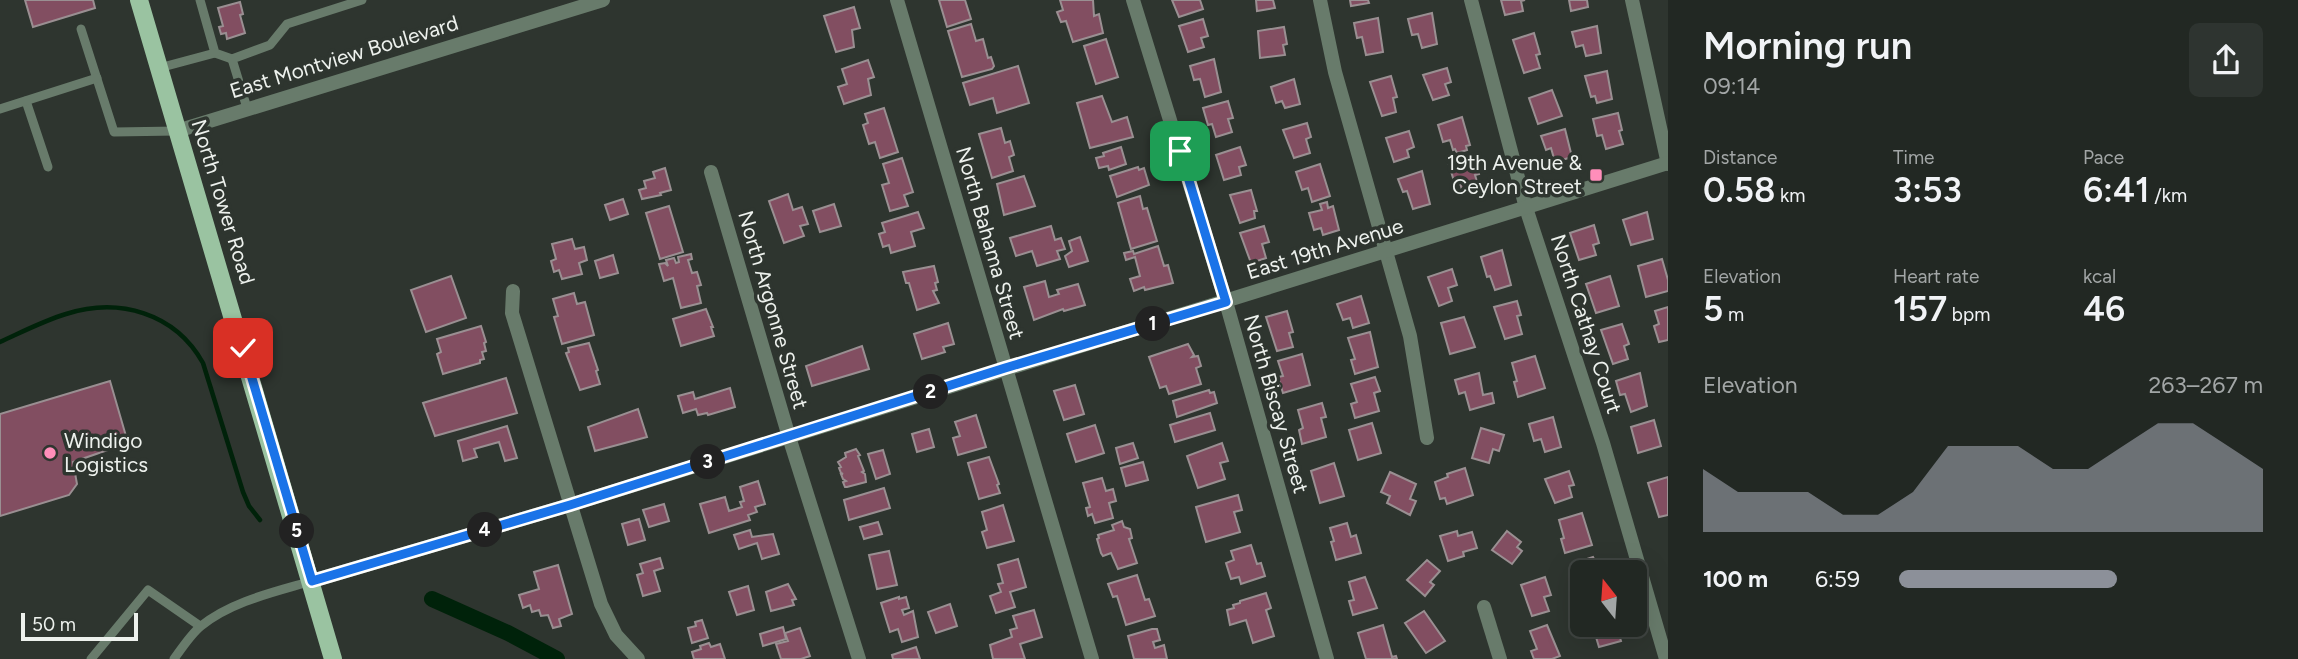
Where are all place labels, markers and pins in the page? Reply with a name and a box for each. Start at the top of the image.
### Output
pin [1150,121,1210,181]
place label: 19th Avenue & Ceylon Street [1447,150,1582,199]
marker: 19th Avenue & Ceylon Street [1588,167,1604,183]
pin: 1 [1136,306,1170,342]
pin [213,318,273,378]
pin: 2 [914,374,948,410]
place label: Windigo Logistics [64,428,148,477]
pin: 3 [690,444,726,480]
marker: Windigo Logistics [42,445,58,461]
pin: 4 [468,512,503,548]
pin: 5 [280,514,314,548]

